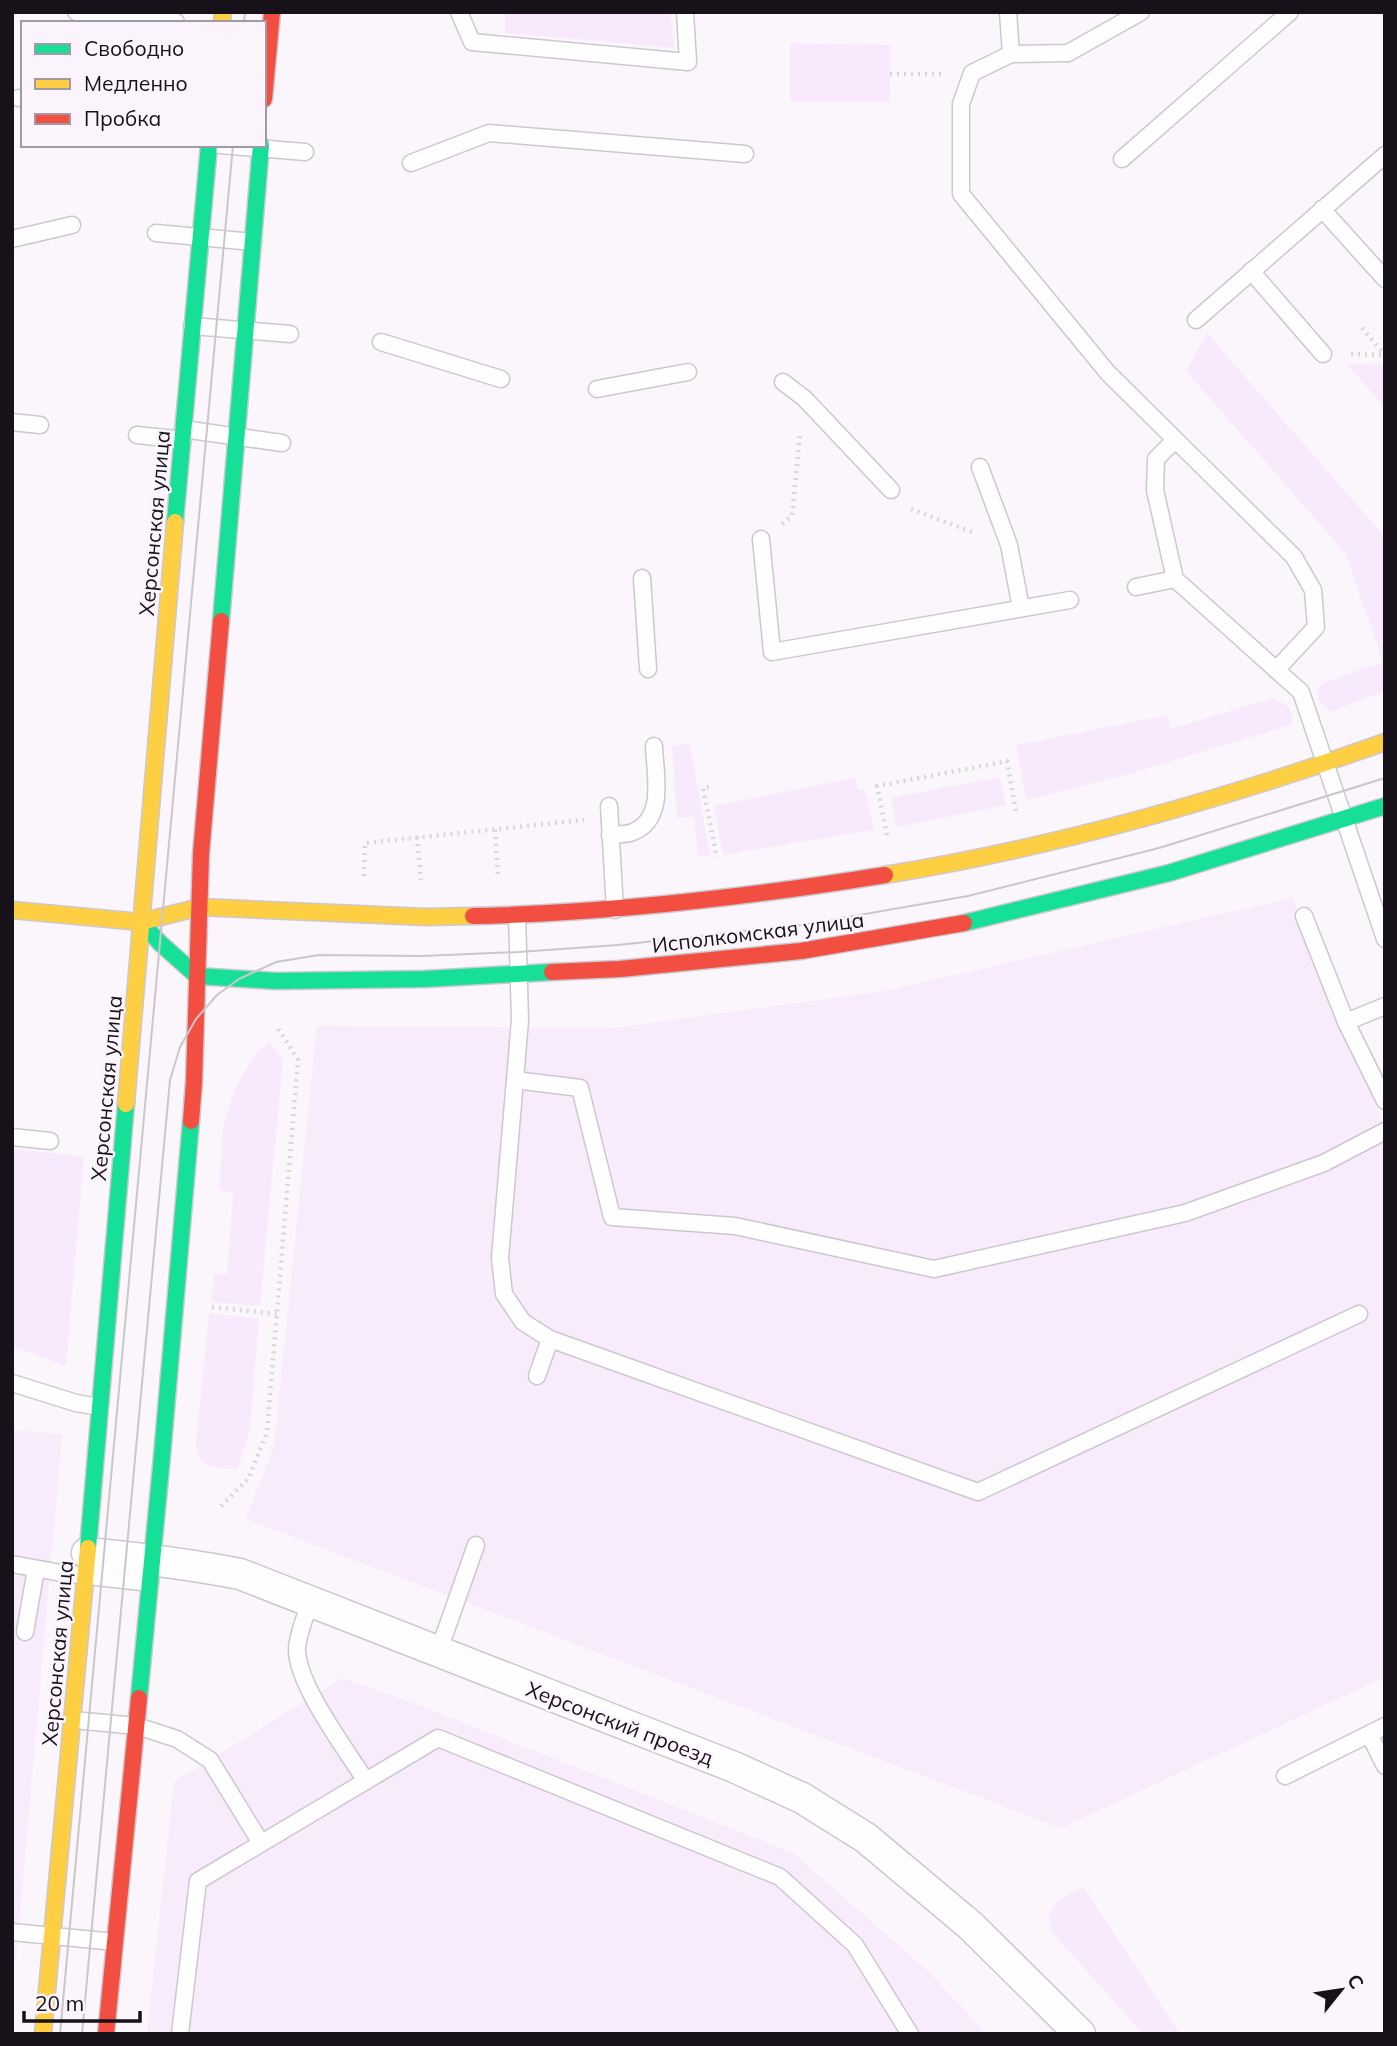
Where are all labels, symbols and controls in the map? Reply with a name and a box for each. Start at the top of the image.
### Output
legend [21,21,266,147]
text: Свободно [84,35,184,61]
text: Медленно [84,70,188,96]
text: Пробка [84,105,161,131]
street label: Херсонская улица [133,429,175,617]
street label: Исполкомская улица [650,906,866,958]
street label: Херсонская улица [85,994,127,1182]
street label: Херсонская улица [36,1559,78,1747]
street label: Херсонский проезд [523,1675,718,1771]
north arrow [1306,1955,1376,2025]
text: С [1342,1970,1369,1993]
scale bar [24,1980,140,2024]
text: 20 m [35,1990,84,2016]

